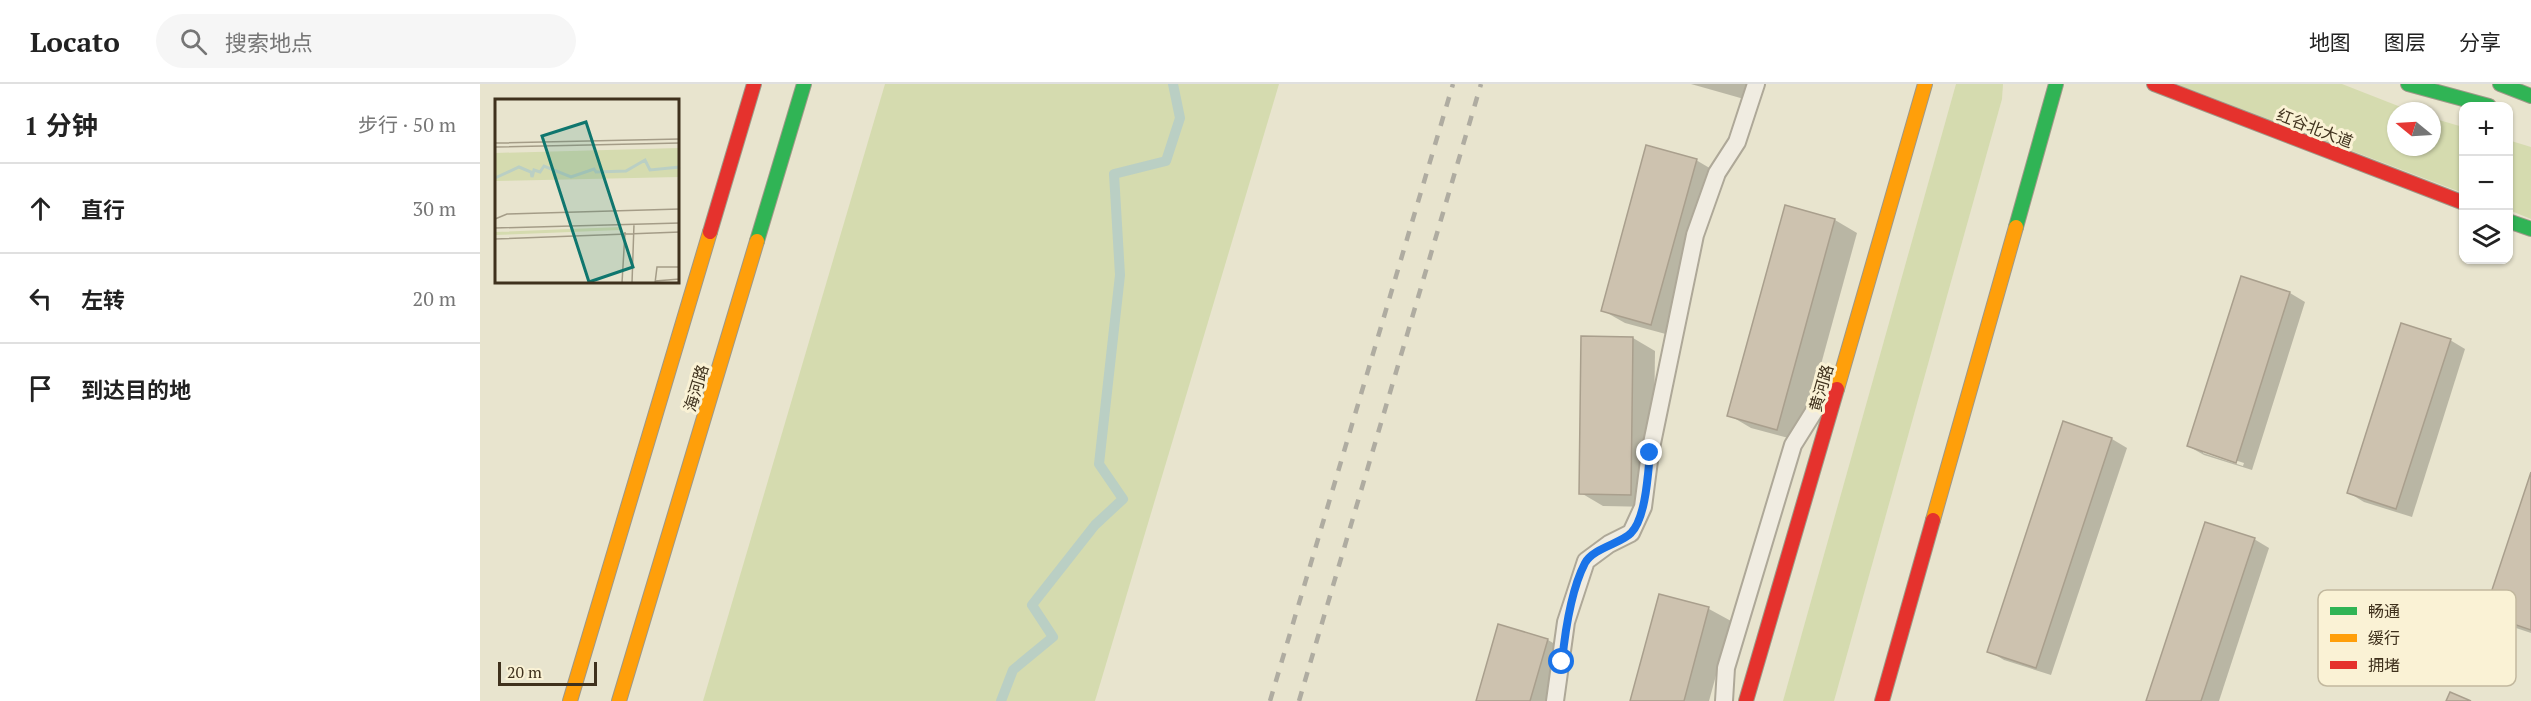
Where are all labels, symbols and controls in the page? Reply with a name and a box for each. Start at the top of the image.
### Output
search box [156,14,576,68]
text: Locato [30,23,120,60]
icon: search [177,25,210,58]
text: 搜索地点 [225,28,313,57]
text: 地图 [2309,28,2351,56]
text: 图层 [2384,28,2426,56]
text: 分享 [2459,28,2501,56]
inset map [495,99,680,284]
north arrow [2387,102,2441,156]
map controls [2459,102,2513,264]
button: + [2459,102,2513,156]
street label: 红谷北大道 [2274,103,2356,153]
text: 1 分钟 [24,108,98,142]
text: 步行 · 50 m [358,111,456,138]
button: − [2459,156,2513,210]
icon: ahead [24,192,57,225]
text: 直行 [81,195,125,224]
text: 30 m [413,195,456,222]
button: layers [2459,210,2513,264]
icon: left [24,282,57,315]
text: 左转 [81,285,125,314]
text: 20 m [413,285,456,312]
street label: 海河路 [678,362,714,414]
street label: 黄河路 [1804,362,1838,414]
icon: arrive [24,372,57,405]
text: 到达目的地 [81,375,191,404]
route end [1636,439,1662,465]
legend [2318,590,2516,686]
text: 畅通 [2368,600,2400,622]
text: 缓行 [2368,627,2400,649]
route start [1548,648,1574,674]
text: 拥堵 [2368,654,2400,676]
scale bar [498,659,597,686]
text: 20 m [507,661,542,683]

